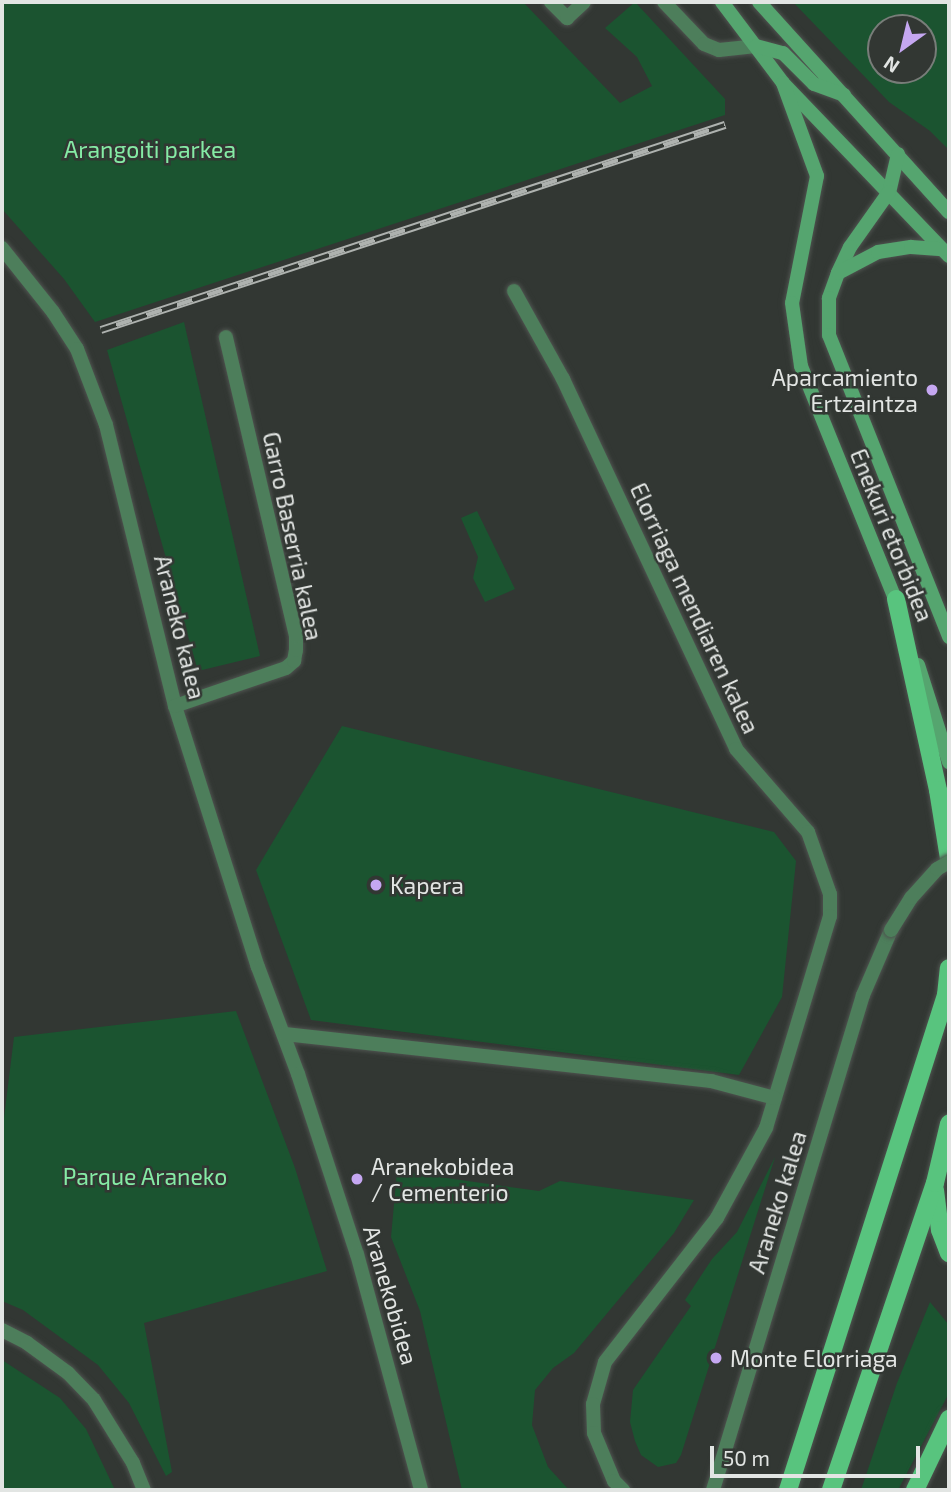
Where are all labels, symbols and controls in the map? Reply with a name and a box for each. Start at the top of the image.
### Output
north arrow [867,14,937,84]
text: N [879,52,903,79]
park label: Arangoiti parkea [64,135,236,163]
place label: Aparcamiento Ertzaintza [772,363,918,417]
marker: Aparcamiento Ertzaintza [924,382,940,398]
street label: Garro Baserria kalea [257,429,329,643]
street label: Enekuri etorbidea [845,445,939,625]
street label: Elorriaga mendiaren kalea [625,478,765,738]
street label: Araneko kalea [149,552,211,702]
place label: Kapera [390,871,464,899]
marker: Kapera [368,877,384,893]
street label: Araneko kalea [742,1127,812,1277]
place label: Aranekobidea / Cementerio [371,1152,514,1206]
park label: Parque Araneko [62,1162,228,1190]
marker: Aranekobidea / Cementerio [349,1171,365,1187]
street label: Aranekobidea [358,1222,424,1368]
place label: Monte Elorriaga [730,1344,898,1372]
marker: Monte Elorriaga [708,1350,724,1366]
scale bar [713,1432,923,1476]
text: 50 m [723,1445,770,1470]

